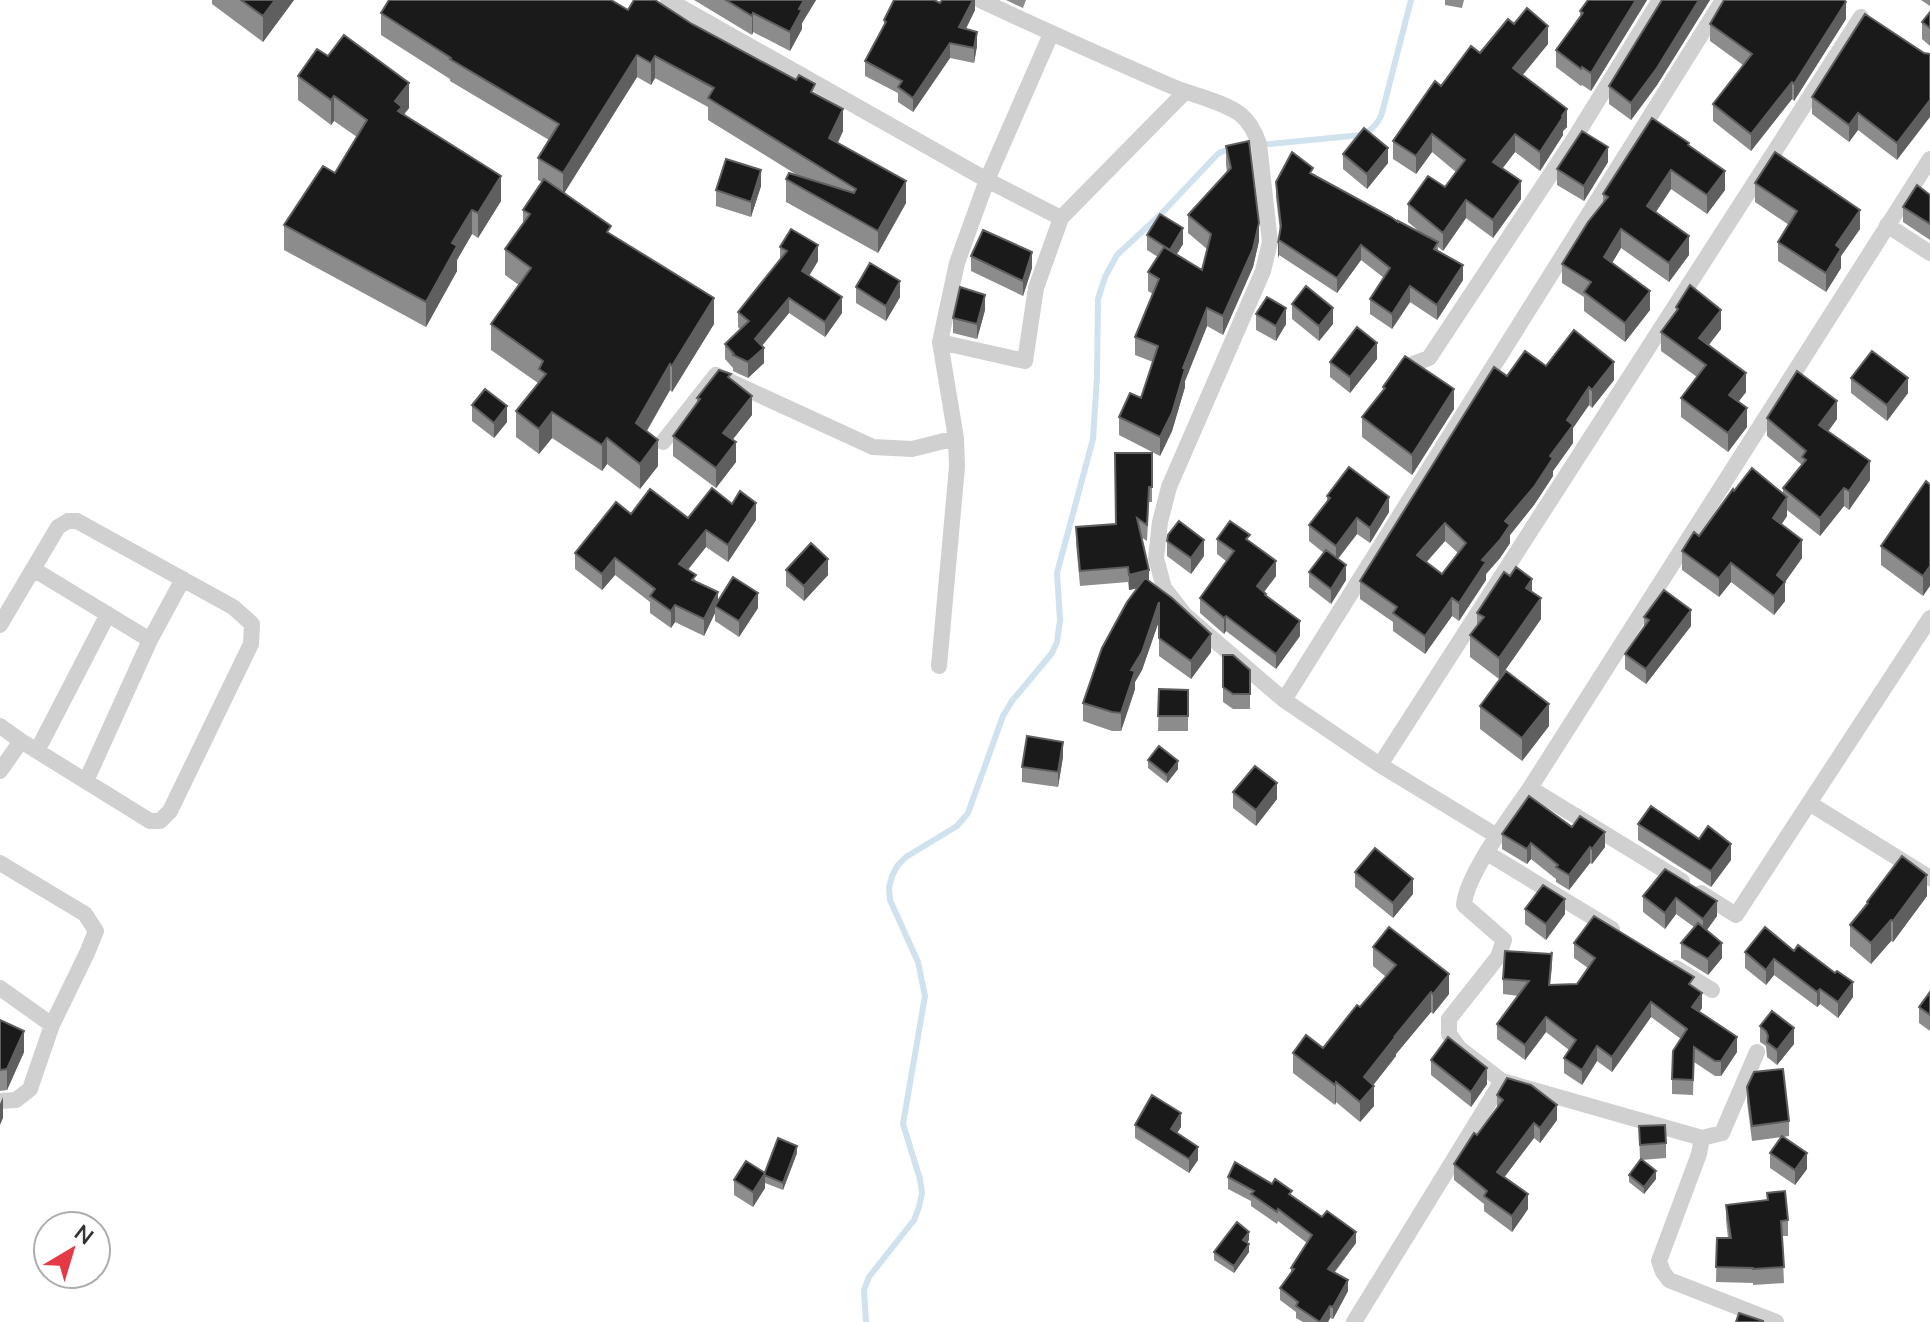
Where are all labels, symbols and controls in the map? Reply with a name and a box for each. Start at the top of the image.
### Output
north arrow [32,1210,112,1290]
text: N [69,1218,99,1250]

